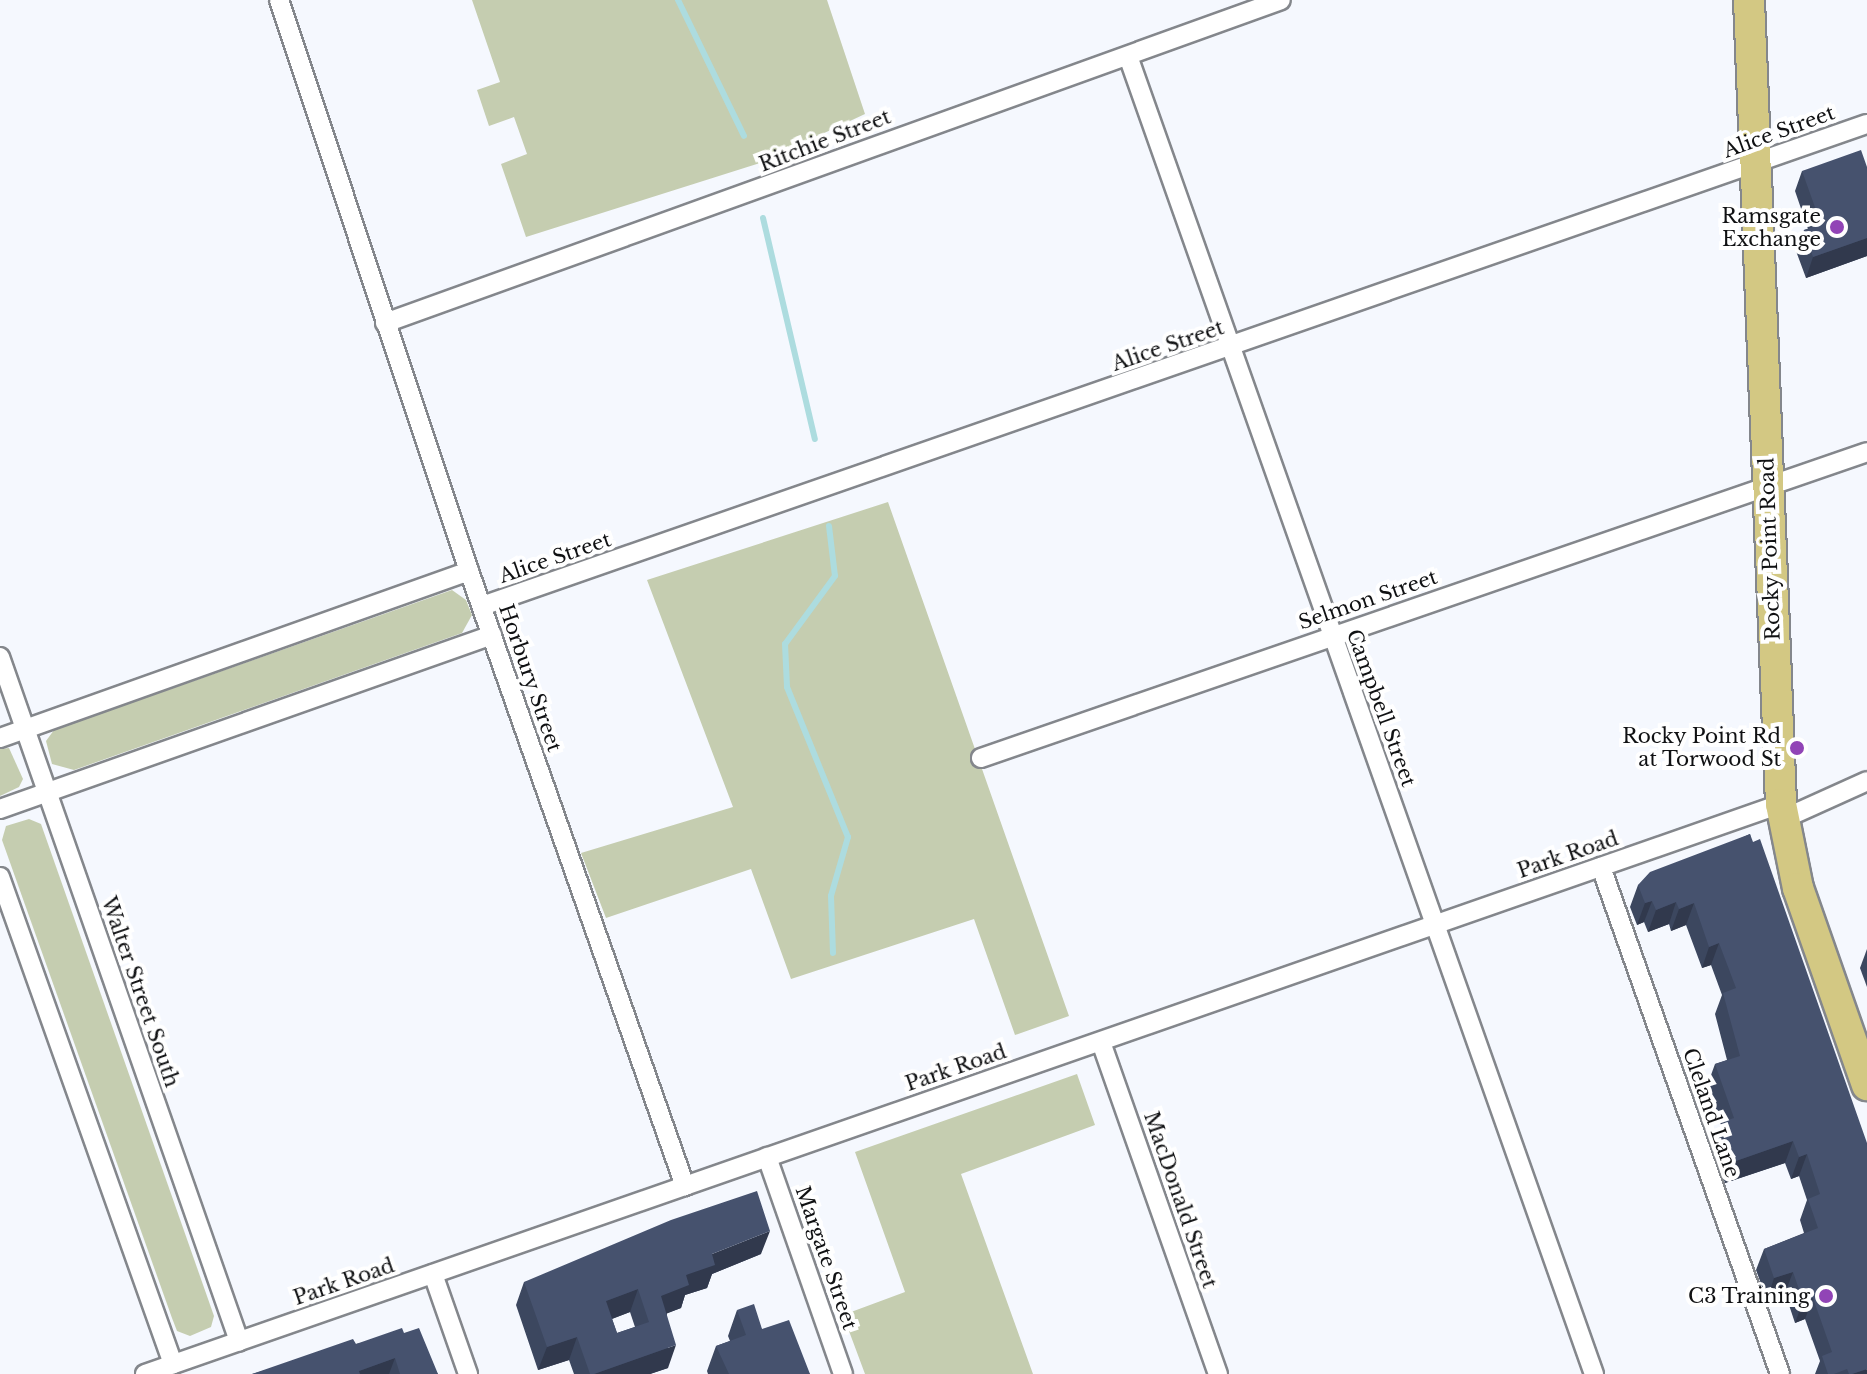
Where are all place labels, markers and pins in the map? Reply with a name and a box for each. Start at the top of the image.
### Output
place label: Ramsgate Exchange [1722,204,1821,251]
marker: Ramsgate Exchange [1828,218,1846,236]
place label: Rocky Point Rd at Torwood St [1622,724,1781,771]
marker: Rocky Point Rd at Torwood St [1788,739,1806,757]
place label: C3 Training [1687,1284,1810,1308]
marker: C3 Training [1817,1287,1835,1305]

